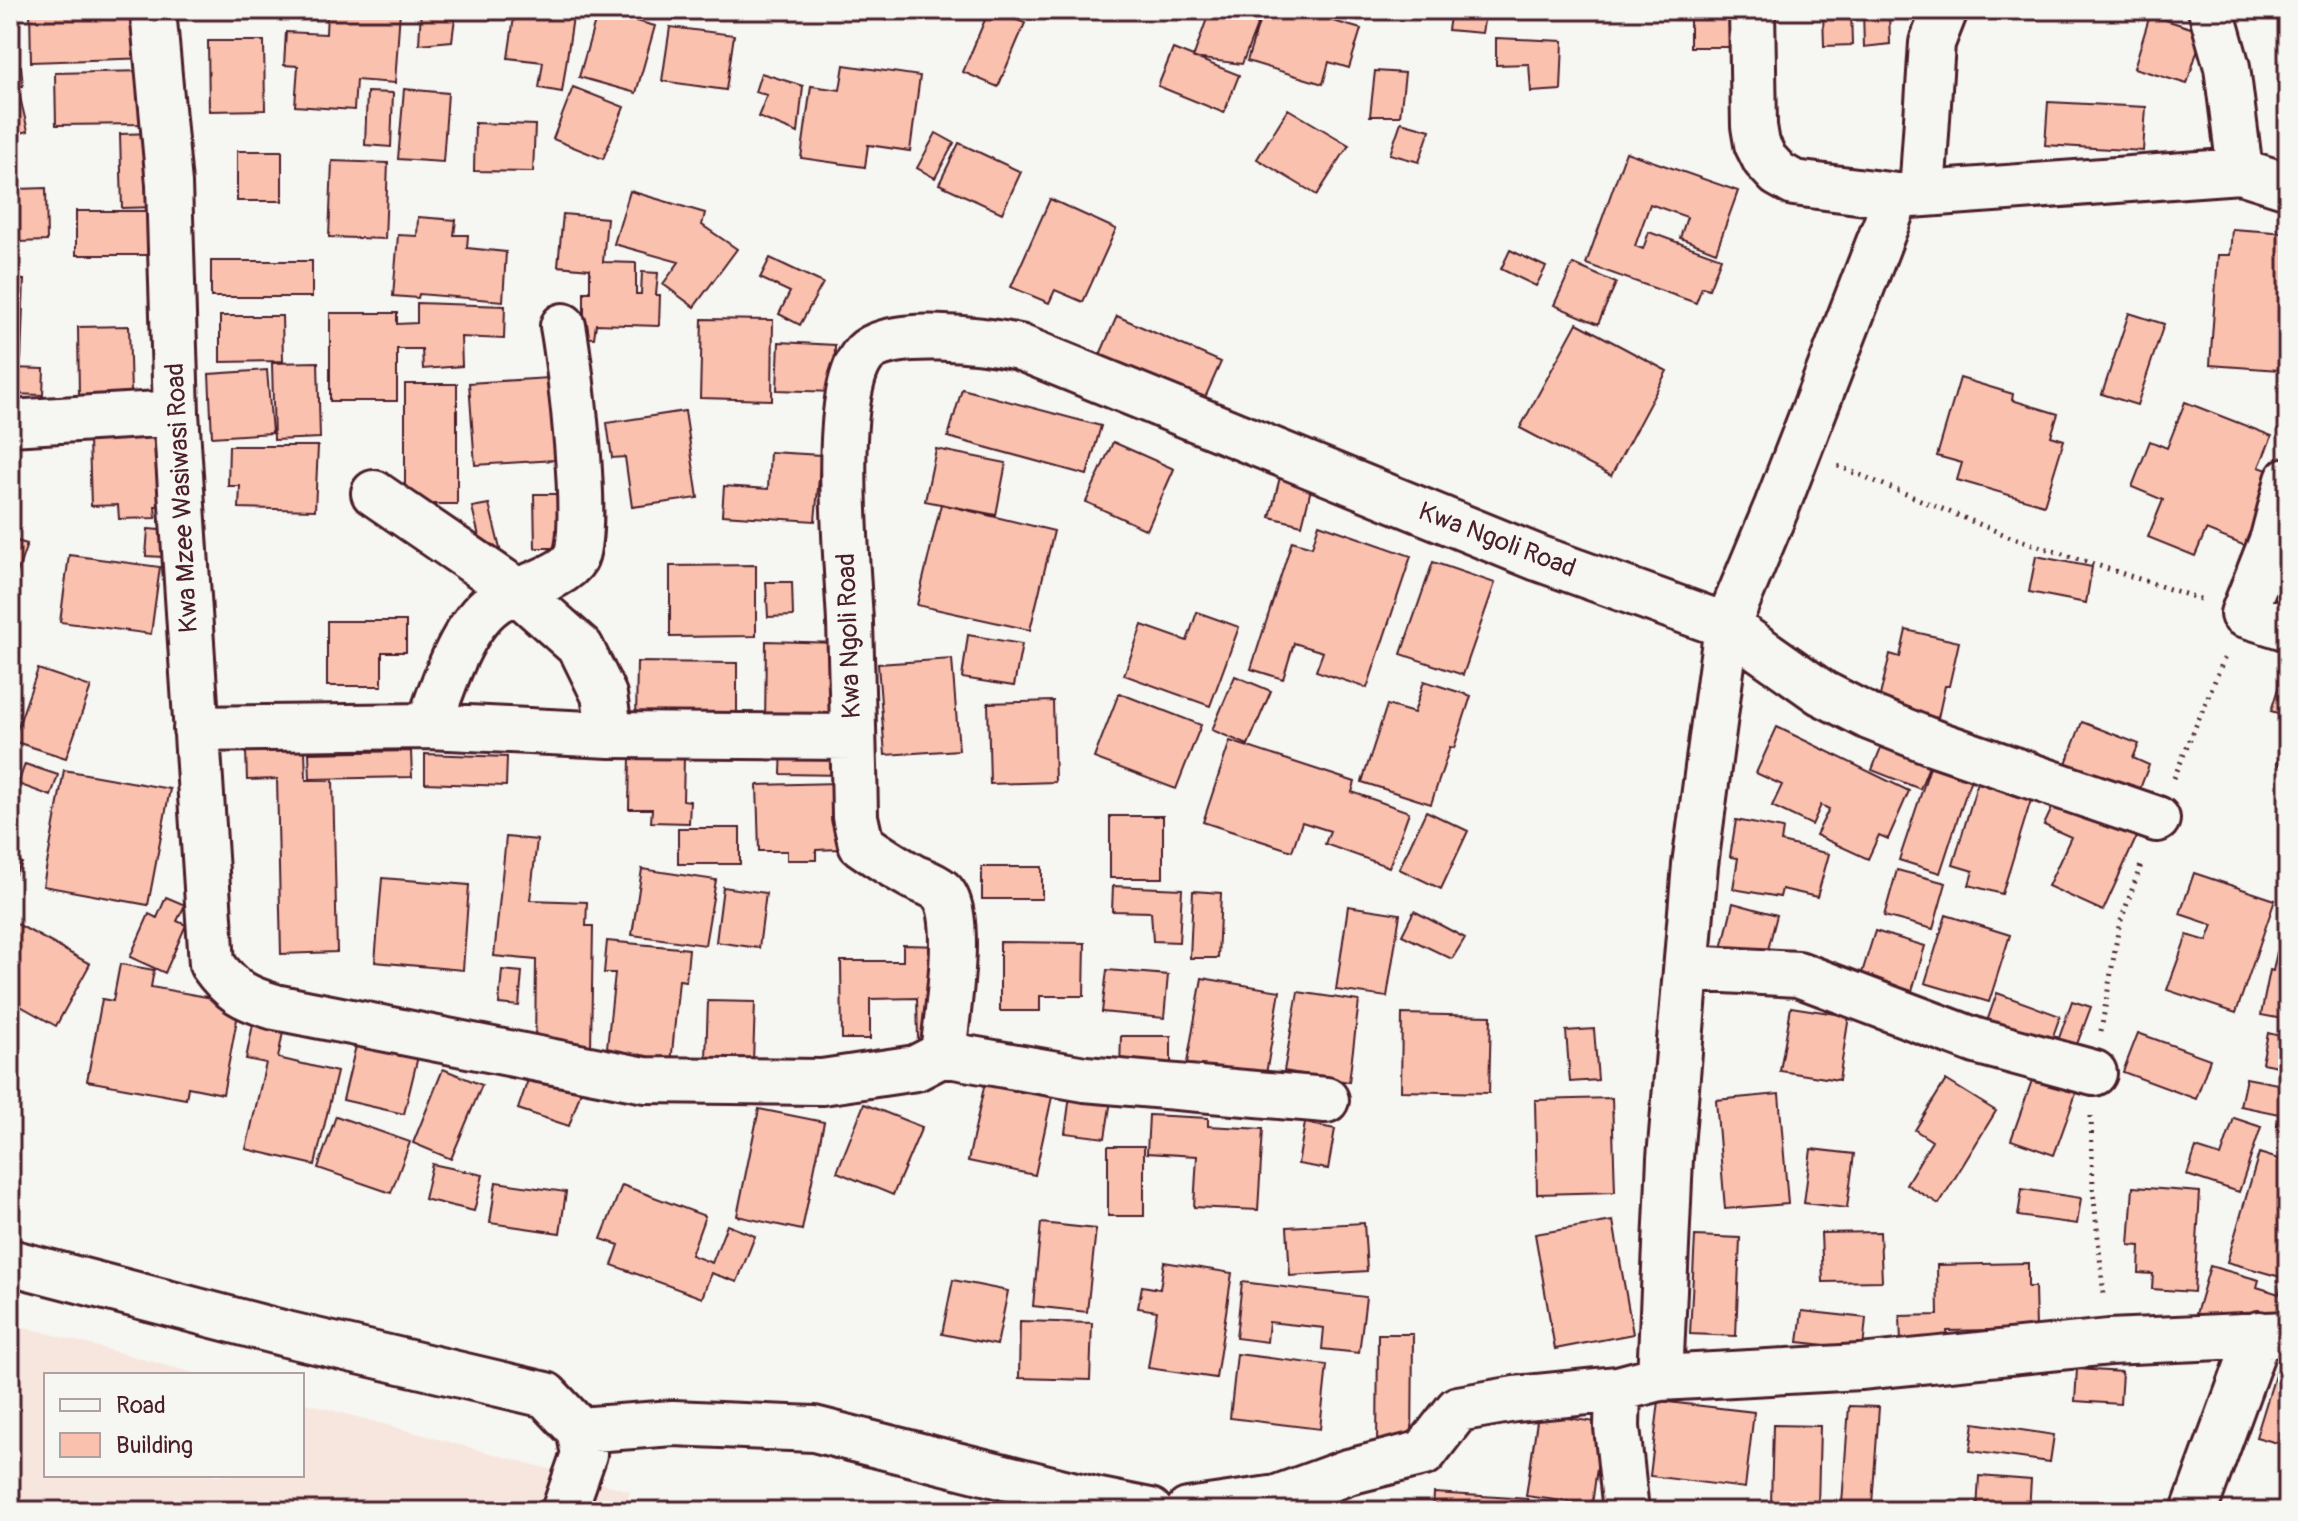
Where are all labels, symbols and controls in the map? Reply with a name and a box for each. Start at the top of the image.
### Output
street label: Kwa Mzee Wasiwasi Road [159,362,205,634]
street label: Kwa Ngoli Road [1414,495,1580,585]
street label: Kwa Ngoli Road [830,553,868,719]
legend [44,1373,304,1477]
text: Road [116,1391,166,1420]
text: Building [116,1431,193,1460]

